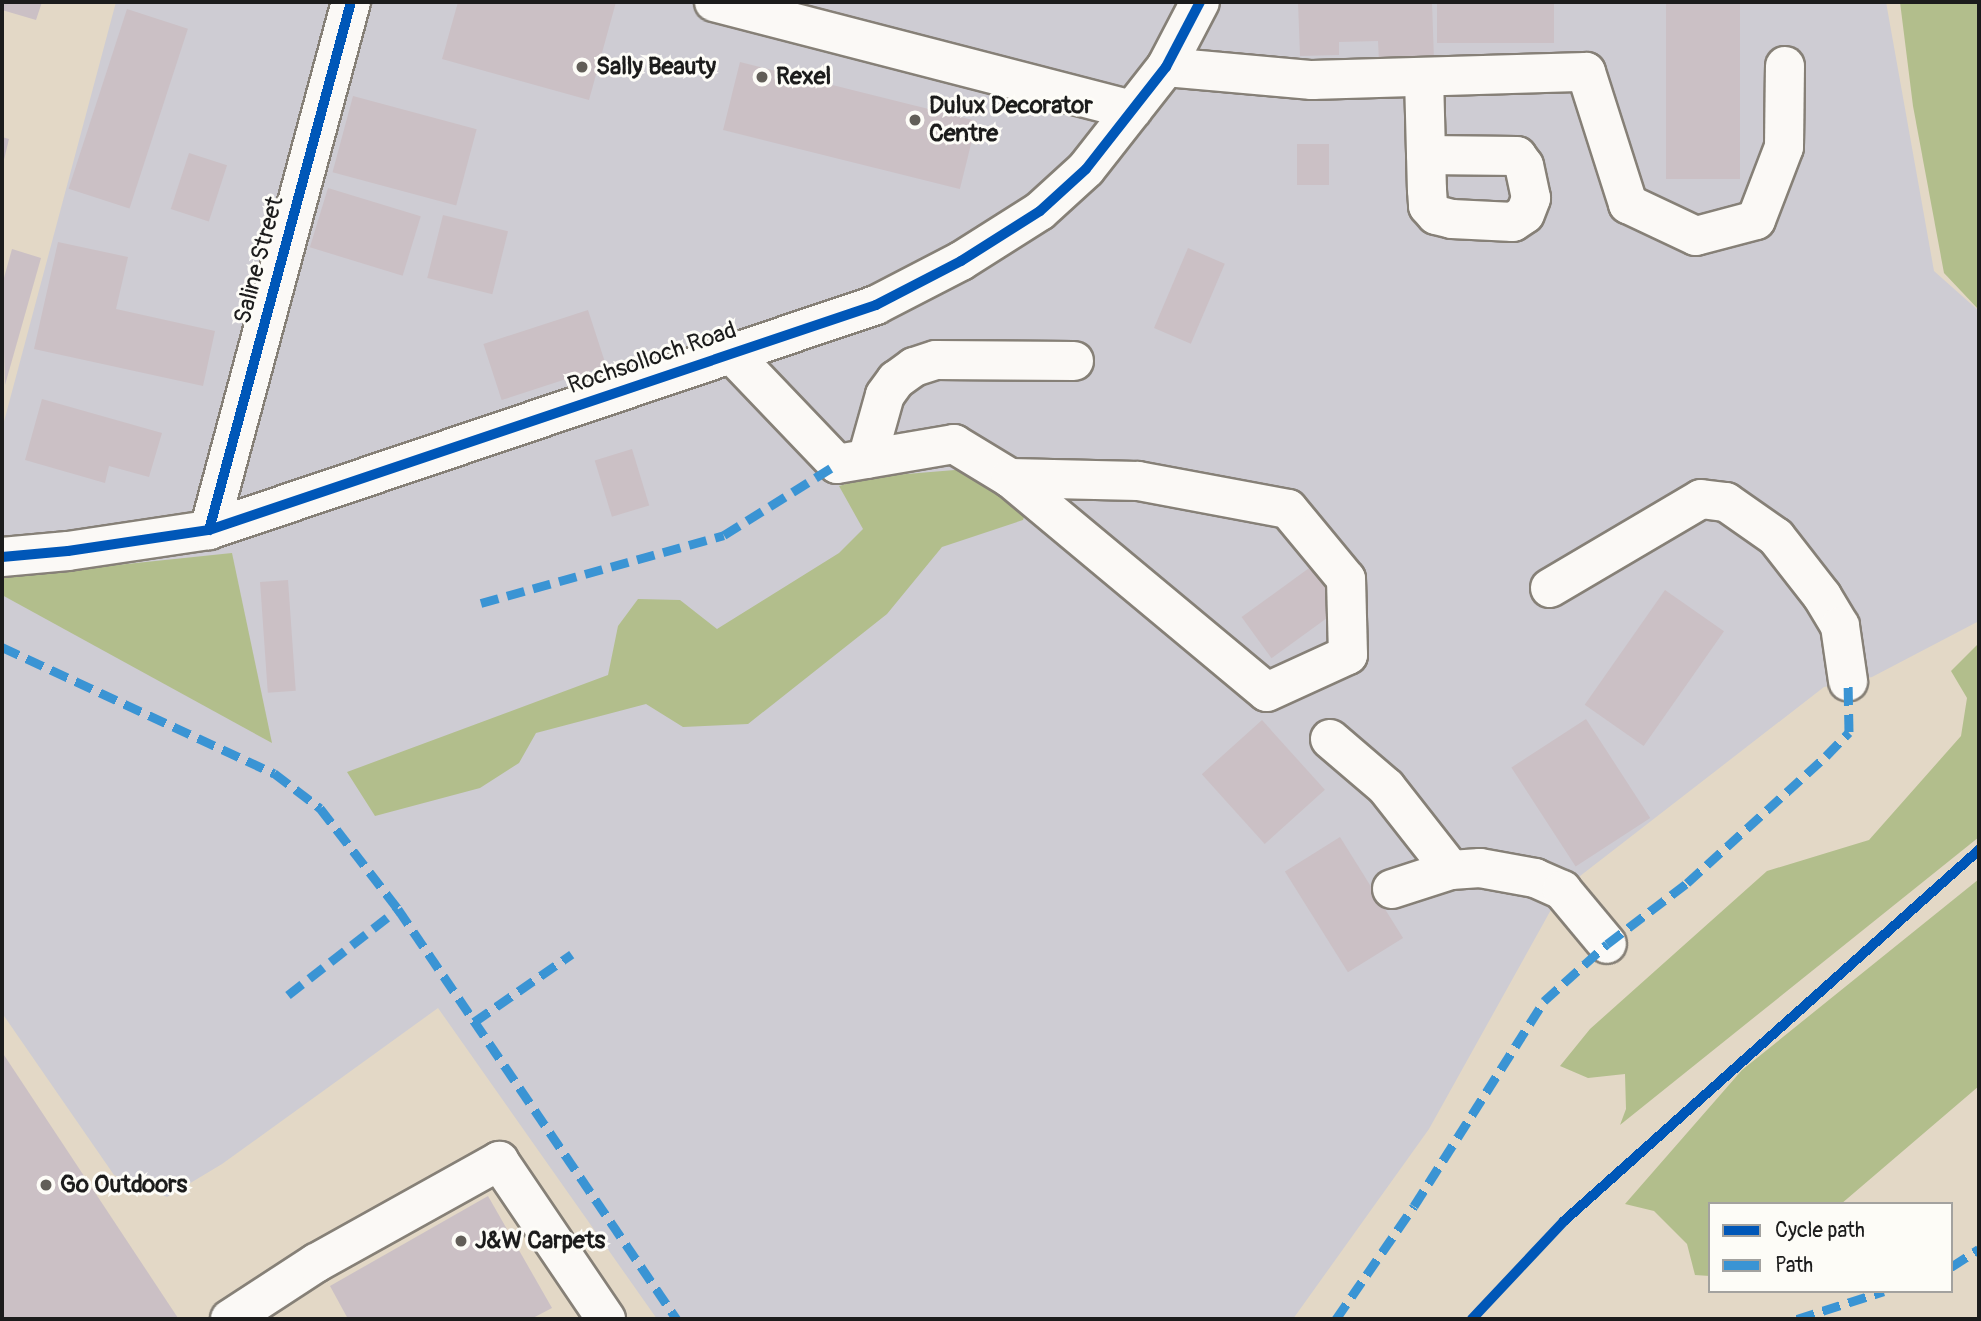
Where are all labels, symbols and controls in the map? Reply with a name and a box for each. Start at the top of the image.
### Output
place label: Sally Beauty [596,53,716,81]
marker: Sally Beauty [574,59,590,75]
place label: Rexel [776,63,831,91]
marker: Rexel [754,69,770,85]
place label: Dulux Decorator Centre [929,92,1093,148]
marker: Dulux Decorator Centre [907,112,923,128]
street label: Saline Street [228,193,290,327]
street label: Rochsolloch Road [564,316,740,400]
place label: Go Outdoors [60,1171,187,1199]
marker: Go Outdoors [38,1177,54,1193]
legend [1708,1202,1953,1293]
text: Cycle path [1775,1217,1865,1244]
place label: J&W Carpets [475,1227,605,1255]
marker: J&W Carpets [453,1233,469,1249]
text: Path [1775,1252,1813,1279]

